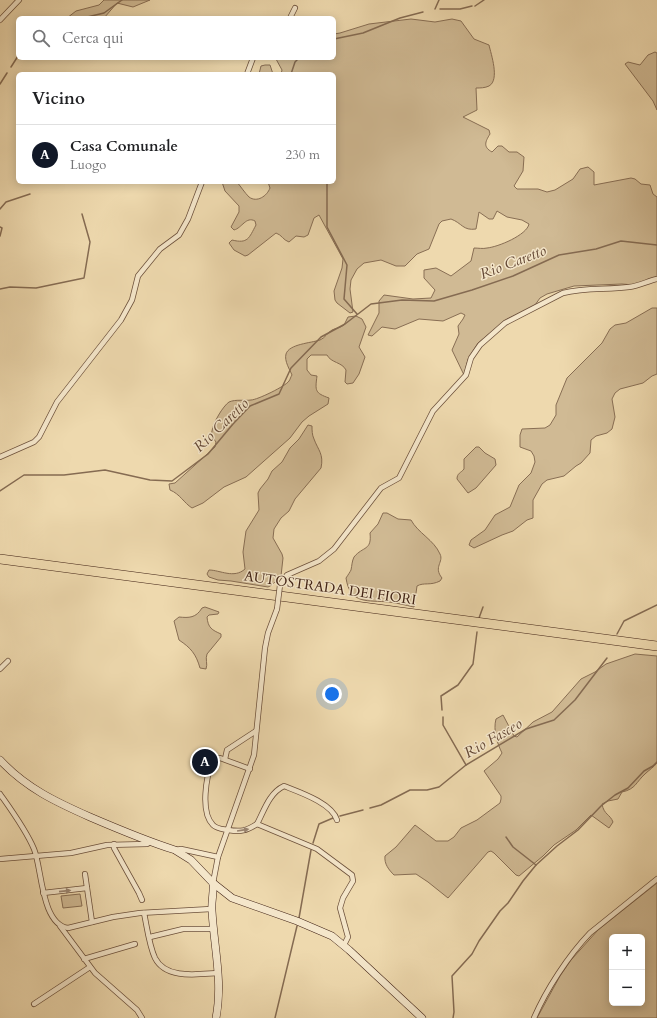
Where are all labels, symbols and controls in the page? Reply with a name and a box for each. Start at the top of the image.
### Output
search box [16,16,336,60]
icon: search [30,27,52,49]
text: Cerca qui [62,28,124,48]
text: Vicino [32,87,85,110]
text: Casa Comunale [70,136,178,156]
text: A [40,146,50,164]
text: 230 m [286,146,320,164]
text: Luogo [70,156,106,174]
water label: Rio Caretto [477,240,549,284]
water label: Rio Caretto [189,394,253,456]
street label: AUTOSTRADA DEI FIORI [243,567,418,610]
your location [322,684,342,704]
water label: Rio Fasceo [460,713,526,763]
pin: A [192,747,218,777]
one-way arrow [237,827,249,833]
one-way arrow [59,888,71,894]
map controls [609,934,645,1006]
button: + [609,934,645,970]
button: − [609,970,645,1006]

